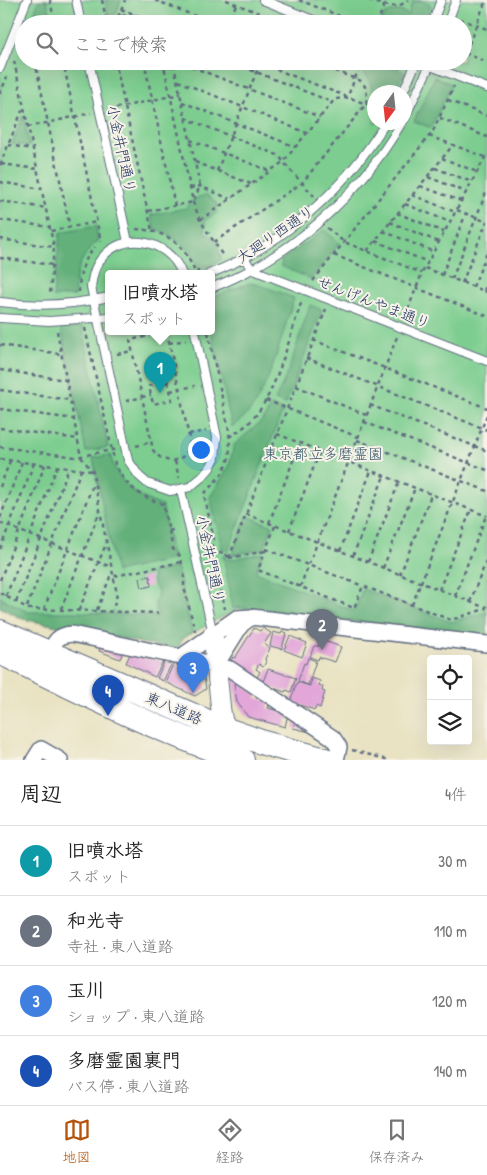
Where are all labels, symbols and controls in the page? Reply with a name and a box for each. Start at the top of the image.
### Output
search box [15,15,472,70]
icon: search [33,29,61,57]
text: ここで検索 [73,31,168,57]
north arrow [367,85,412,130]
street label: 小金井門通り [102,103,142,195]
street label: 大廻り西通り [232,200,318,268]
popup [105,270,215,335]
street label: せんげんやま通り [314,271,434,333]
text: 旧噴水塔 [122,279,198,305]
text: スポット [122,307,186,329]
pin: 1 [144,352,176,393]
your location [188,437,214,463]
park label: 東京都立多磨霊園 [263,443,383,464]
street label: 小金井門通り [191,513,231,605]
pin: 2 [306,609,338,650]
pin: 3 [177,652,209,693]
map controls [427,655,472,745]
button: locate [427,655,472,700]
pin: 4 [92,675,124,716]
street label: 東八道路 [142,687,206,729]
button: layers [427,700,472,745]
text: 周辺 [20,779,62,808]
text: 4件 [445,783,467,805]
text: 旧噴水塔 [67,837,143,863]
text: 1 [33,850,39,872]
text: 30 m [438,850,467,872]
text: スポット [67,865,131,887]
text: 和光寺 [67,907,124,933]
text: 2 [32,920,40,942]
text: 110 m [434,920,467,942]
text: 寺社 · 東八道路 [67,935,174,957]
text: 玉川 [67,977,105,1003]
text: 3 [32,990,40,1012]
text: 120 m [432,990,467,1012]
text: ショップ · 東八道路 [67,1005,205,1027]
text: 多磨霊園裏門 [67,1047,181,1073]
text: 4 [33,1060,39,1082]
text: 140 m [433,1060,467,1082]
text: バス停 · 東八道路 [67,1075,190,1097]
tab: 地図 [63,1116,91,1166]
tab: 経路 [216,1116,244,1166]
tab: 保存済み [369,1116,425,1166]

